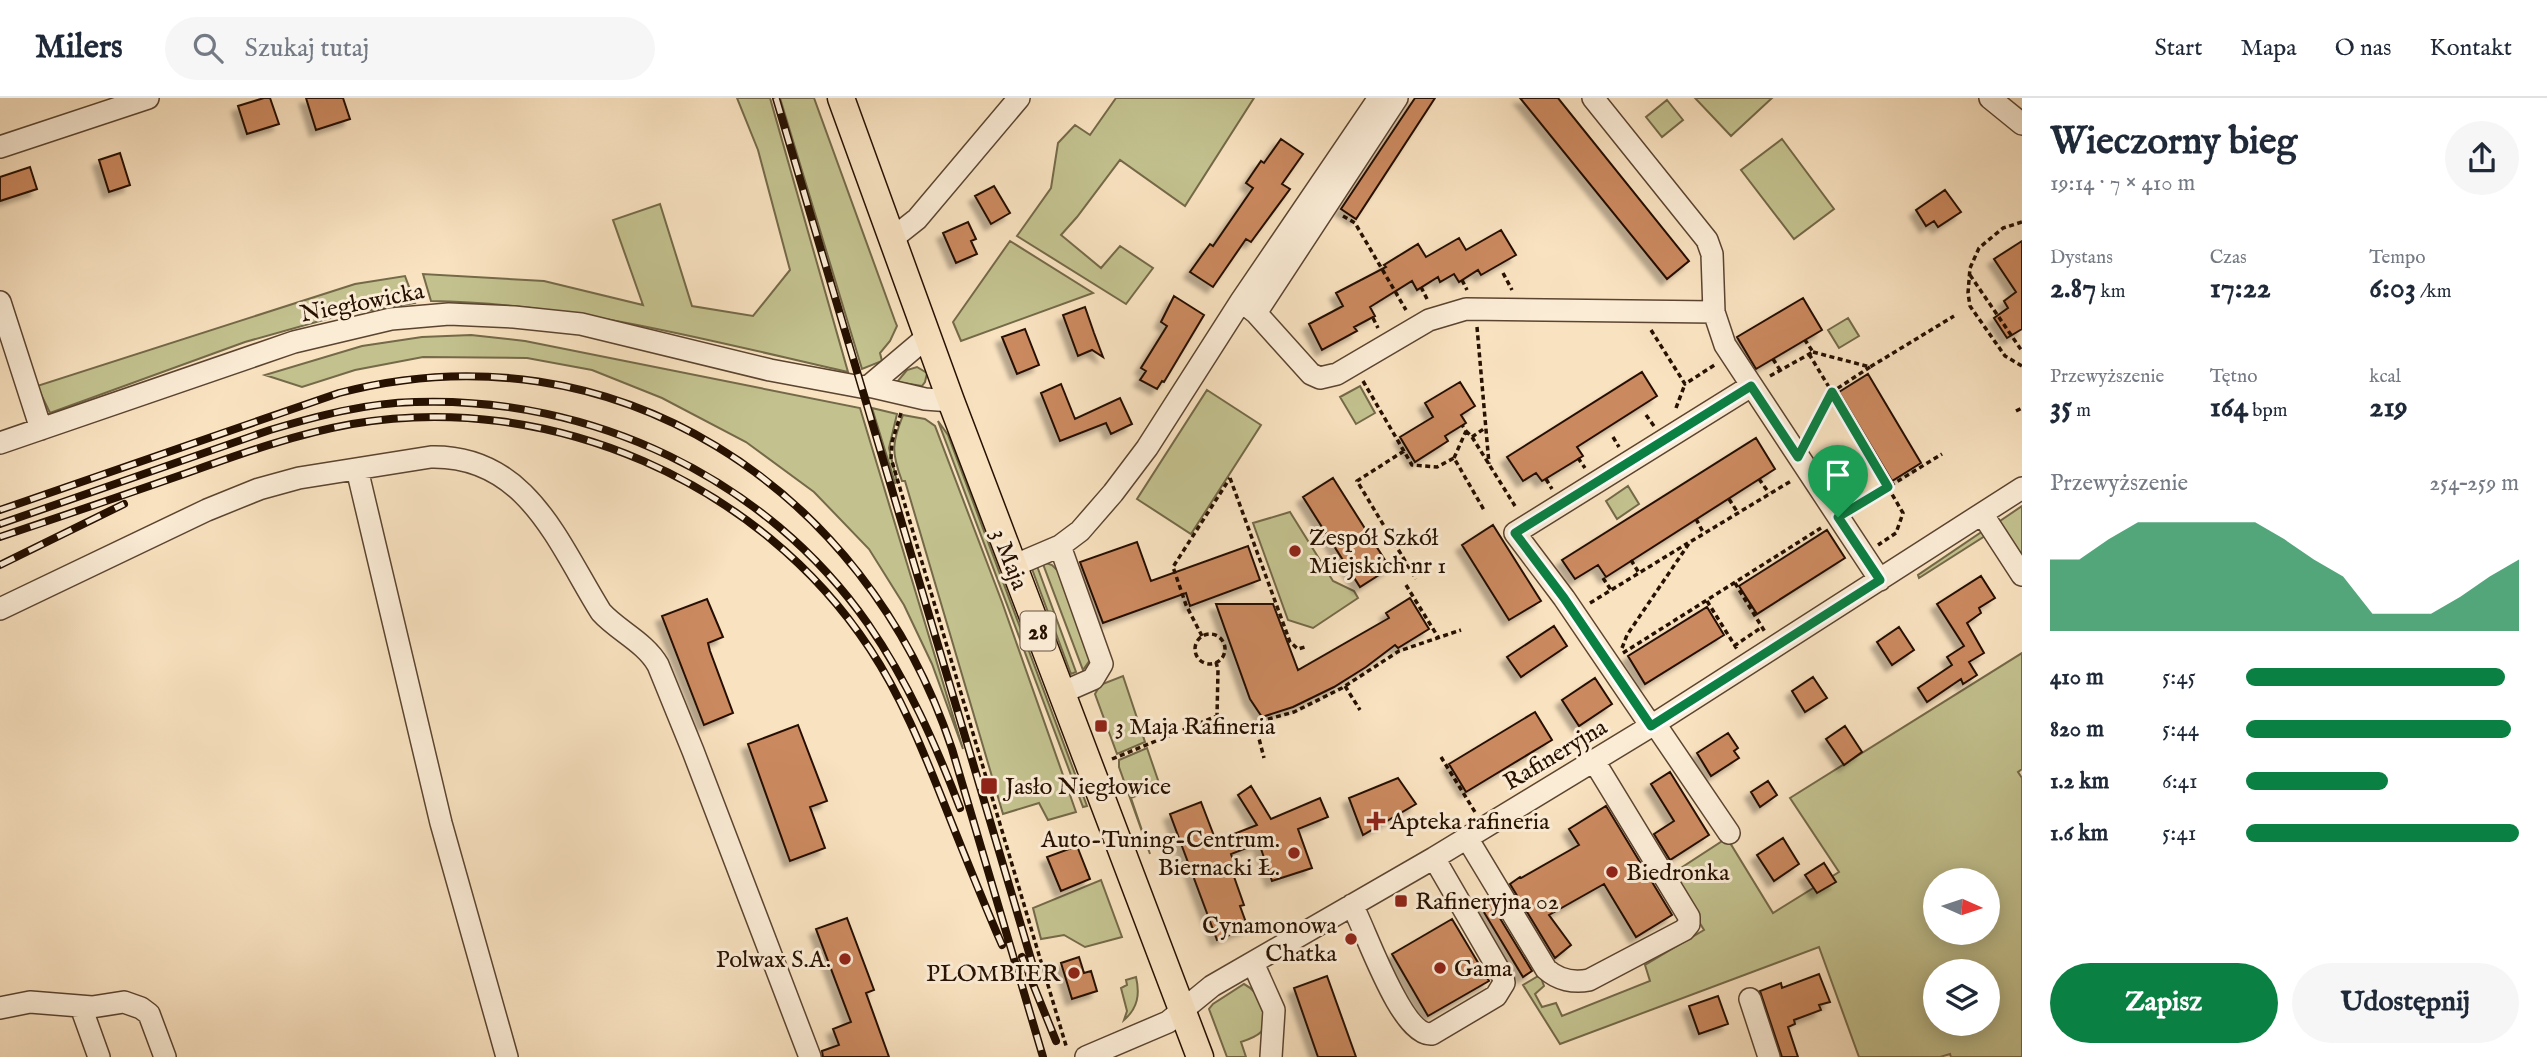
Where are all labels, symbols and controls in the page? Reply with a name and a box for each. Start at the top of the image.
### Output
search box [165,17,655,80]
text: Milers [35,27,123,69]
icon: search [189,29,227,67]
text: Szukaj tutaj [245,32,369,65]
text: Start [2154,33,2202,64]
text: Mapa [2240,33,2297,64]
text: O nas [2335,33,2391,64]
text: Kontakt [2429,33,2512,64]
text: Wieczorny bieg [2050,119,2297,167]
button: share [2445,121,2519,195]
text: 19:14 · 7 × 410 m [2050,169,2195,198]
text: Dystans [2050,246,2113,270]
text: Czas [2210,246,2247,270]
text: Tempo [2369,246,2425,270]
text: 2.87 [2050,270,2096,308]
text: 17:22 [2210,270,2271,308]
text: 6:03 [2369,270,2416,308]
street label: Niegłowicka [298,276,428,331]
text: km [2096,280,2125,304]
text: /km [2416,280,2451,304]
text: Przewyższenie [2050,365,2164,389]
text: Tętno [2210,365,2257,389]
text: kcal [2369,365,2401,389]
text: 35 [2050,389,2072,427]
text: 164 [2210,389,2248,427]
text: 219 [2369,389,2408,427]
text: m [2072,399,2091,423]
text: bpm [2248,399,2287,423]
pin [1808,445,1868,517]
icon: arrive [1819,456,1857,494]
text: Przewyższenie [2050,469,2188,498]
text: 254–259 m [2429,469,2519,498]
place label: Zespół Szkół Miejskich nr 1 [1309,523,1446,582]
street label: 3 Maja [983,524,1035,595]
marker: Zespół Szkół Miejskich nr 1 [1287,543,1303,559]
road number: 28 [1020,611,1056,650]
text: 410 m [2050,663,2104,692]
text: 5:45 [2162,663,2196,692]
place label: 3 Maja Rafineria [1115,712,1276,743]
street label: Rafineryjna [1498,712,1614,798]
text: 820 m [2050,715,2104,744]
text: 5:44 [2162,715,2199,744]
marker: 3 Maja Rafineria [1093,718,1109,734]
text: 1.2 km [2050,767,2109,796]
text: 6:41 [2162,767,2198,796]
place label: Jasło Niegłowice [1002,772,1171,803]
marker: Jasło Niegłowice [979,776,999,796]
place label: Apteka rafineria [1389,807,1550,838]
marker: Apteka rafineria [1368,813,1384,829]
text: 1.6 km [2050,819,2108,848]
text: 5:41 [2162,819,2196,848]
place label: Auto-Tuning-Centrum. Biernacki Ł. [1040,825,1280,884]
marker: Auto-Tuning-Centrum. Biernacki Ł. [1286,845,1302,861]
place label: Biedronka [1626,858,1730,889]
marker: Biedronka [1604,864,1620,880]
north arrow [1923,868,2000,945]
map controls [1923,868,2000,1036]
place label: Rafineryjna 02 [1415,887,1559,918]
marker: Rafineryjna 02 [1393,893,1409,909]
place label: Cynamonowa Chatka [1202,911,1338,970]
marker: Cynamonowa Chatka [1343,931,1359,947]
place label: Polwax S.A. [716,945,831,976]
marker: Polwax S.A. [837,951,853,967]
place label: Gama [1454,954,1513,985]
place label: PLOMBIER [926,959,1061,990]
button: layers [1923,959,2000,1036]
marker: Gama [1432,960,1448,976]
button: Zapisz [2050,963,2278,1043]
button: Udostępnij [2292,963,2519,1043]
marker: PLOMBIER [1066,965,1082,981]

